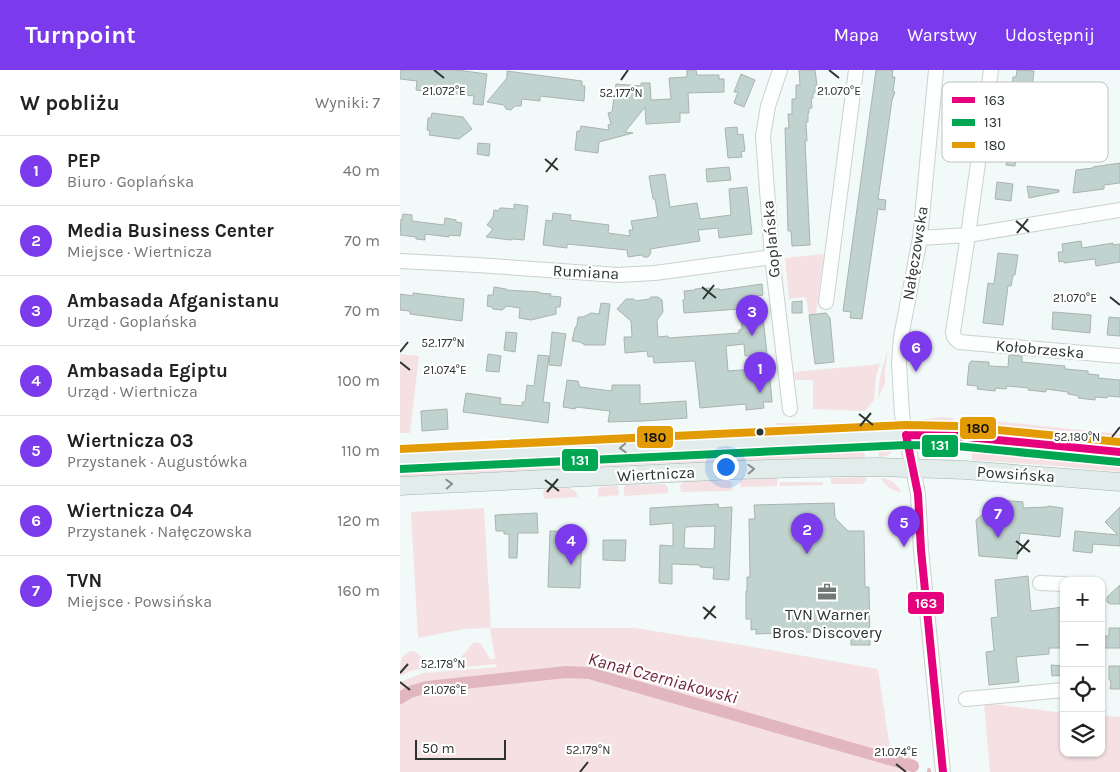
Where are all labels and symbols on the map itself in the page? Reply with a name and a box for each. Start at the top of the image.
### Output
legend [942,82,1108,162]
text: 21.072°E [422,84,466,98]
text: 21.070°E [817,84,861,98]
text: 52.177°N [599,86,643,100]
text: 163 [984,92,1005,109]
text: 131 [984,114,1002,131]
text: 180 [984,137,1006,154]
street label: Goplańska [758,200,784,278]
street label: Nałęczowska [898,205,932,301]
street label: Rumiana [552,261,620,283]
text: 21.070°E [1053,291,1097,305]
pin: 3 [736,295,768,336]
pin: 6 [900,331,932,372]
text: 52.177°N [421,336,465,350]
street label: Kołobrzeska [995,336,1085,362]
pin: 1 [744,352,776,393]
text: 21.074°E [423,363,467,377]
line badge: 180 [959,416,997,440]
text: 180 [967,420,990,437]
line badge: 180 [636,425,674,449]
unlabelled marker [755,427,765,437]
text: 180 [644,429,667,446]
text: 52.180°N [1054,430,1100,444]
line badge: 131 [921,434,959,458]
text: 131 [931,437,949,454]
one-way arrow [619,442,627,453]
line badge: 131 [561,448,599,472]
text: 131 [571,452,589,469]
your location [713,454,739,480]
street label: Wiertnicza [616,462,696,486]
street label: Powsińska [976,462,1056,486]
one-way arrow [748,464,755,474]
one-way arrow [445,479,453,489]
pin: 7 [982,497,1014,538]
pin: 5 [888,506,920,547]
pin: 2 [791,513,823,554]
pin: 4 [555,524,587,565]
office icon: TVN Warner Bros. Discovery [816,581,838,603]
line badge: 163 [907,591,945,615]
text: 163 [915,595,937,612]
place label: TVN Warner Bros. Discovery [772,605,882,642]
water label: Kanał Czerniakowski [586,647,740,709]
text: 52.178°N [420,657,466,671]
text: 21.076°E [423,683,467,697]
scale bar [415,737,506,760]
text: 52.179°N [566,743,610,757]
text: 21.074°E [874,745,918,759]

